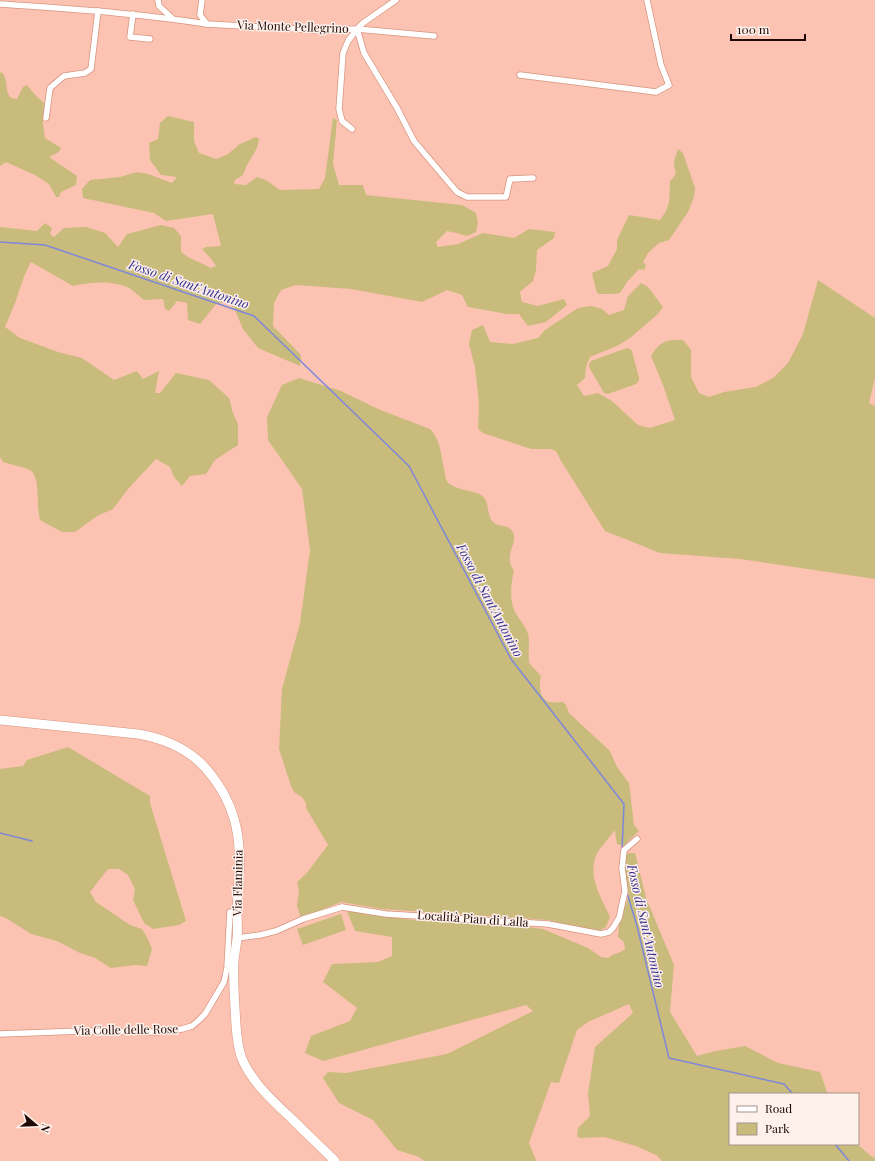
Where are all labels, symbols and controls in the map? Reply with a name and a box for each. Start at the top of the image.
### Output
street label: Via Monte Pellegrino [236,16,349,36]
scale bar [731,16,805,42]
text: 100 m [737,21,770,37]
water label: Fosso di Sant'Antonino [126,255,252,312]
water label: Fosso di Sant'Antonino [453,539,528,659]
street label: Via Flaminia [228,850,246,917]
water label: Fosso di Sant'Antonino [624,862,669,989]
street label: Località Pian di Lalla [417,906,529,930]
street label: Via Colle delle Rose [72,1020,178,1038]
legend [729,1093,859,1145]
text: Road [765,1100,792,1116]
north arrow [16,1105,56,1145]
text: Park [765,1120,790,1136]
text: N [38,1122,54,1135]

